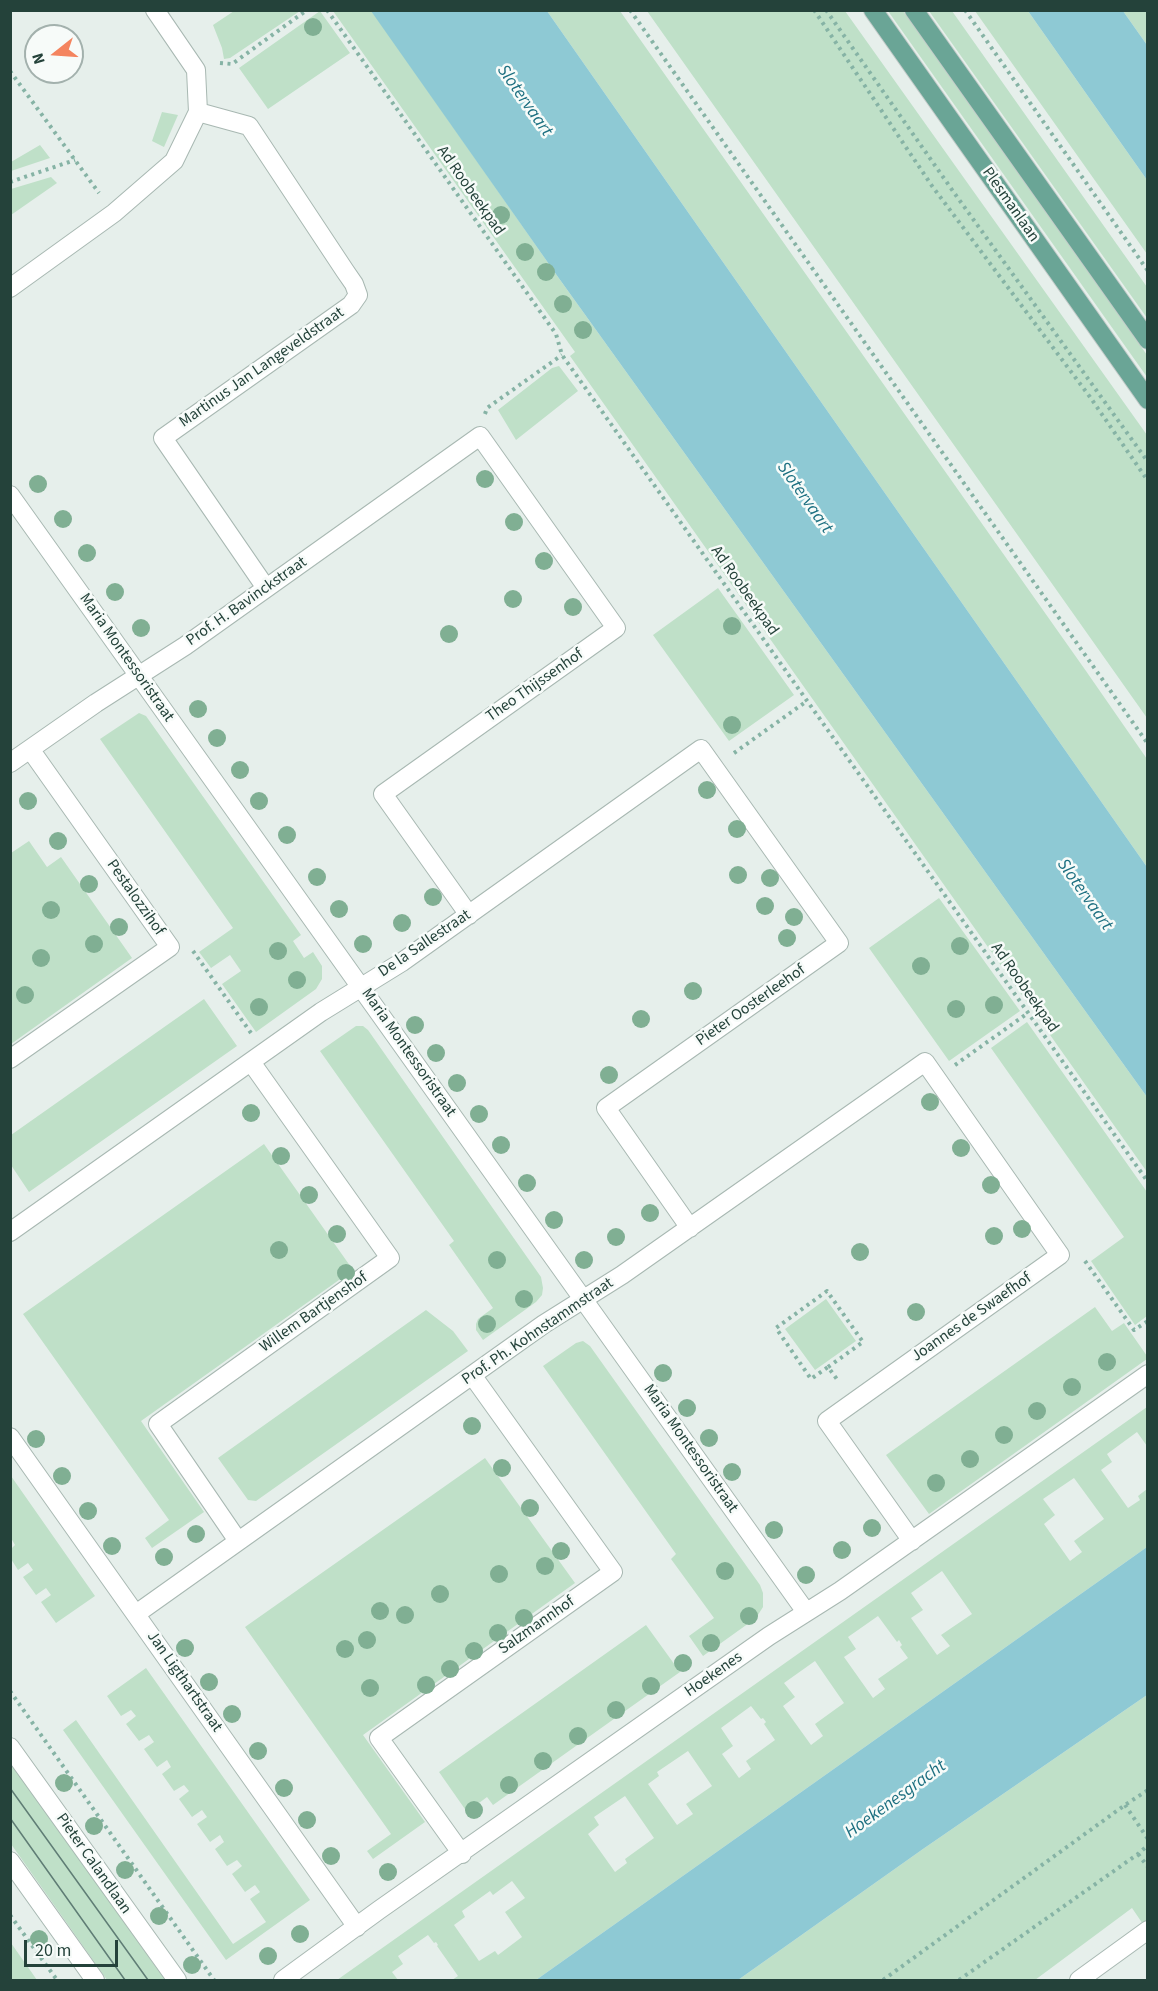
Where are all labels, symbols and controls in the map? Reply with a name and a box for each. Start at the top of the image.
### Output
north arrow [24,24,84,84]
text: N [27,50,51,67]
water label: Slotervaart [491,61,557,141]
street label: Ad Roobeekpad [432,142,508,240]
street label: Plesmanlaan [977,164,1043,246]
street label: Martinus Jan Langeveldstraat [176,304,348,432]
water label: Slotervaart [771,458,837,538]
street label: Ad Roobeekpad [706,542,782,640]
street label: Prof. H. Bavinckstraat [183,553,311,651]
street label: Maria Montessoristraat [74,590,178,726]
street label: Theo Thijssenhof [483,645,587,727]
water label: Slotervaart [1051,855,1117,935]
street label: Pestalozzihof [102,856,168,940]
street label: De la Sallestraat [375,906,475,982]
street label: Ad Roobeekpad [986,939,1062,1037]
street label: Pieter Oosterleehof [693,961,809,1051]
street label: Maria Montessoristraat [356,985,460,1121]
street label: Willem Bartjenshof [257,1269,371,1357]
street label: Joannes de Swaefhof [908,1269,1036,1367]
street label: Prof. Ph. Kohnstammstraat [459,1274,617,1390]
street label: Maria Montessoristraat [638,1381,742,1517]
street label: Salzmannhof [495,1593,579,1659]
street label: Jan Ligthartstraat [142,1628,226,1736]
street label: Hoekenes [681,1648,747,1702]
water label: Hoekenesgracht [841,1756,951,1844]
street label: Pieter Calandlaan [51,1810,135,1918]
scale bar [27,1928,122,1966]
text: 20 m [35,1938,71,1963]

